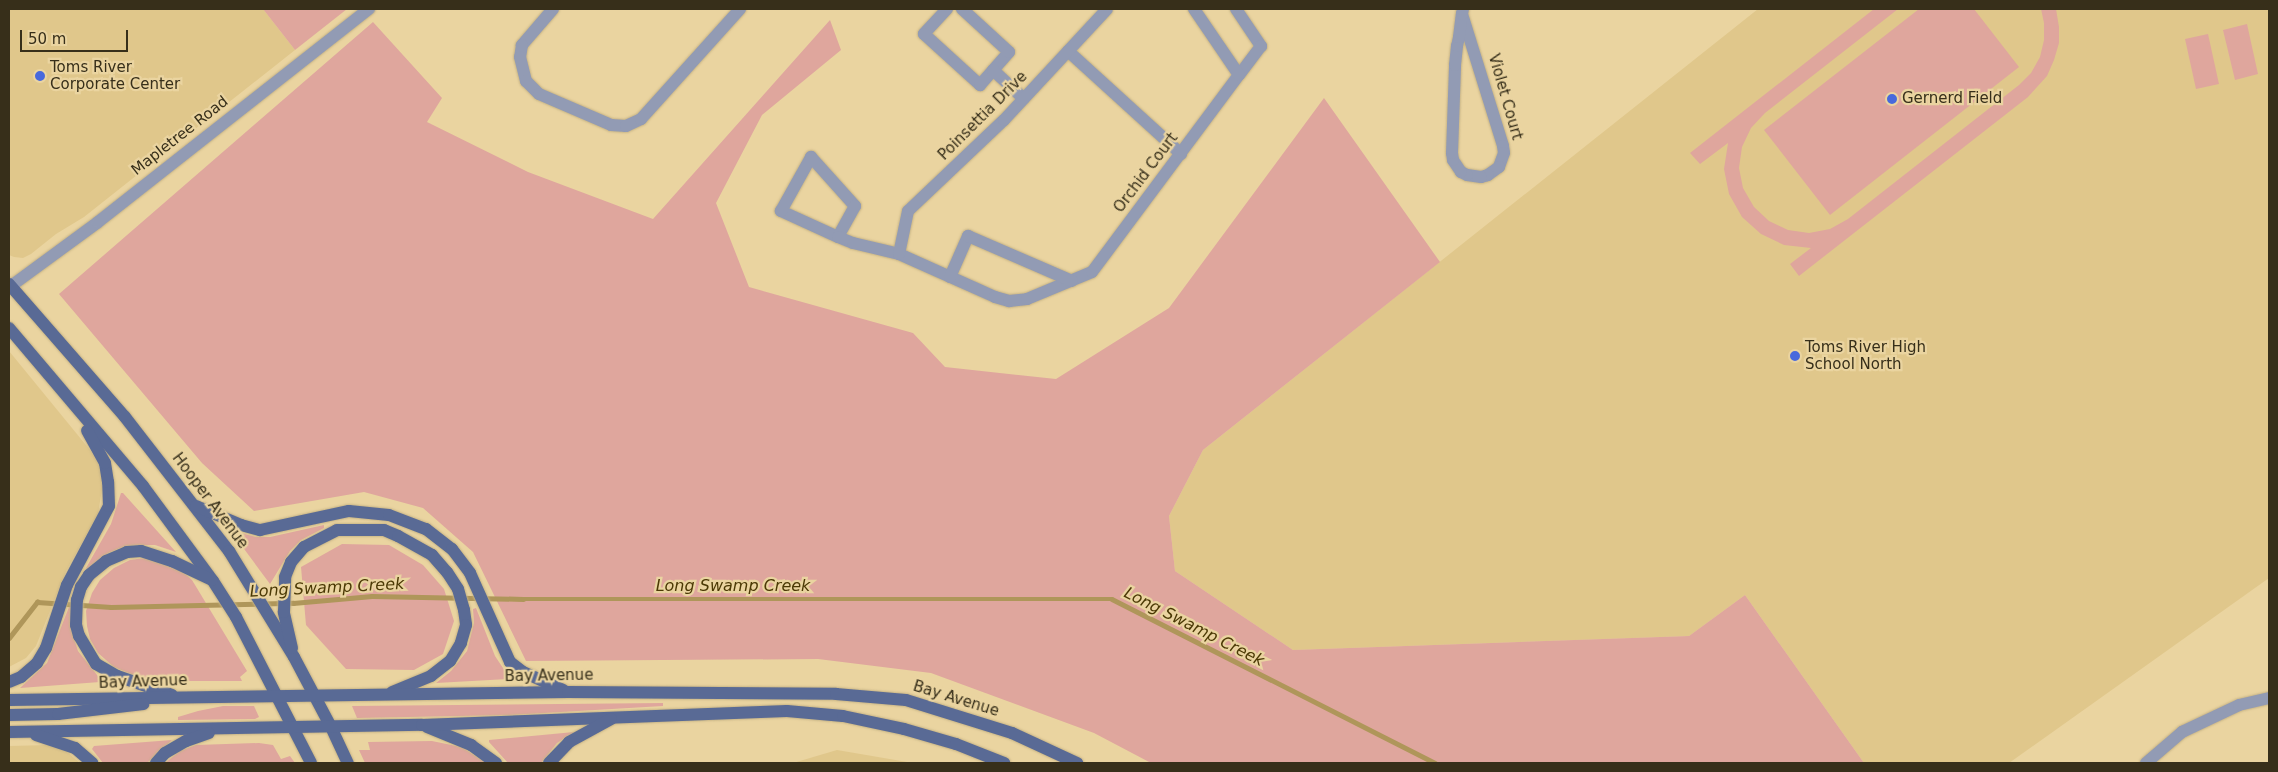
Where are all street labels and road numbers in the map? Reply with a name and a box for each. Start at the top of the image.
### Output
street label: Violet Court [1484,52,1526,142]
street label: Poinsettia Drive [935,68,1031,164]
street label: Mapletree Road [128,93,232,179]
street label: Orchid Court [1110,130,1182,216]
street label: Hooper Avenue [168,450,252,552]
street label: Bay Avenue [504,666,594,686]
street label: Bay Avenue [98,671,188,693]
street label: Bay Avenue [911,677,1001,721]

